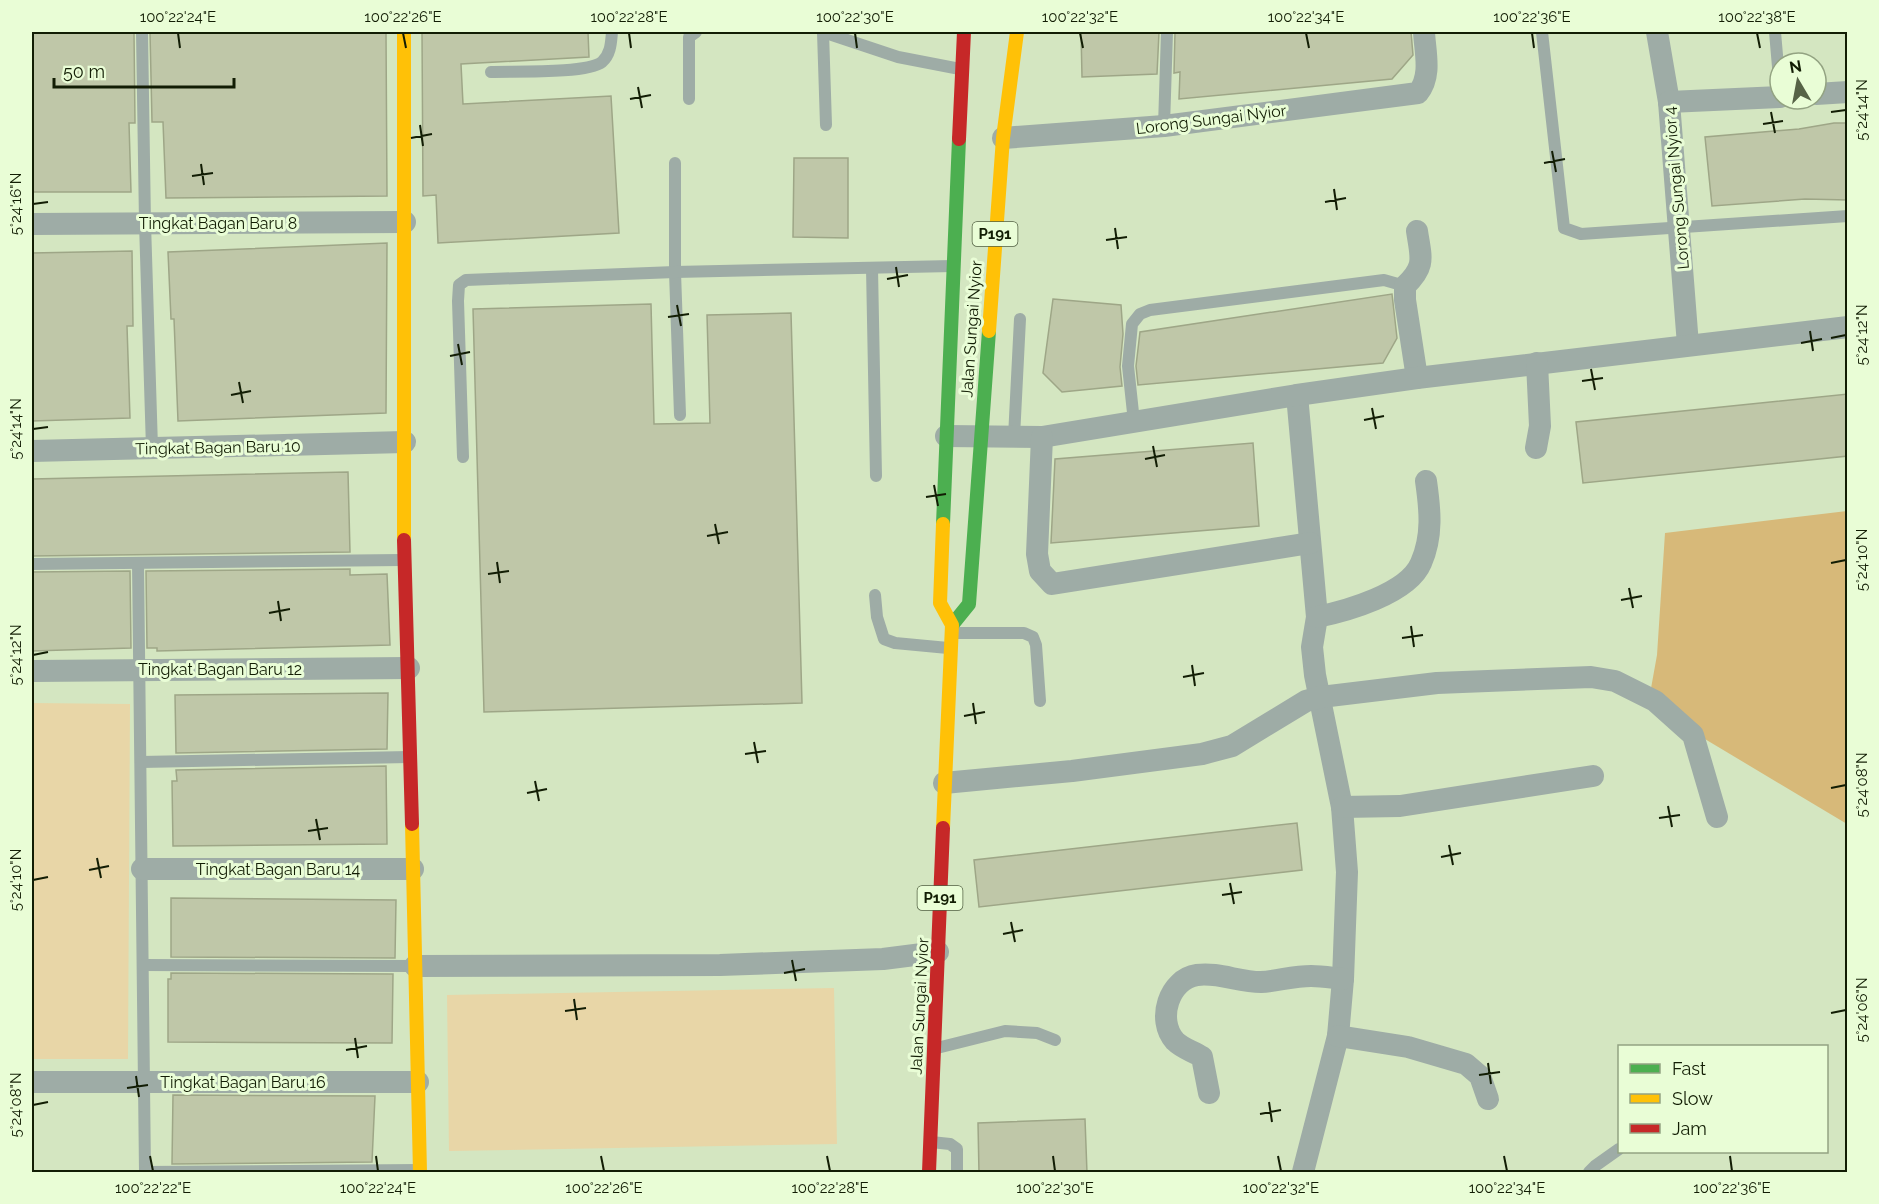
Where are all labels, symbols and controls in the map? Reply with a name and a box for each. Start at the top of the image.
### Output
text: 100°22'24"E [140,8,216,26]
text: 100°22'26"E [364,8,442,26]
text: 100°22'28"E [590,8,668,26]
text: 100°22'30"E [816,8,894,26]
text: 100°22'32"E [1042,8,1118,26]
text: 100°22'34"E [1268,8,1344,26]
text: 100°22'36"E [1493,8,1571,26]
text: 100°22'38"E [1718,8,1796,26]
scale bar [54,51,234,89]
north arrow [1768,51,1828,111]
text: N [1788,56,1803,77]
text: 50 m [63,61,105,82]
text: 5°24'14"N [1853,79,1871,141]
street label: Lorong Sungai Nyior [1135,101,1288,138]
street label: Lorong Sungai Nyior 4 [1660,105,1693,270]
text: 5°24'16"N [7,173,25,235]
street label: Tingkat Bagan Baru 8 [139,214,297,233]
road number: P191 [972,222,1018,246]
street label: Jalan Sungai Nyior [957,260,986,398]
text: 5°24'12"N [1853,304,1871,366]
text: 5°24'14"N [7,398,25,460]
street label: Tingkat Bagan Baru 10 [135,437,301,458]
text: 5°24'10"N [1853,529,1871,591]
text: 5°24'12"N [7,624,25,686]
street label: Tingkat Bagan Baru 12 [138,660,302,679]
text: 5°24'08"N [1853,753,1871,818]
text: 5°24'10"N [7,849,25,911]
street label: Tingkat Bagan Baru 14 [196,860,361,879]
road number: P191 [918,886,962,910]
street label: Jalan Sungai Nyior [906,937,933,1075]
text: 5°24'06"N [1853,977,1871,1043]
legend [1618,1045,1828,1153]
text: Fast [1672,1058,1706,1079]
text: 5°24'08"N [7,1073,25,1138]
street label: Tingkat Bagan Baru 16 [160,1073,326,1092]
text: Slow [1672,1088,1713,1109]
text: Jam [1672,1118,1707,1139]
text: 100°22'22"E [115,1179,191,1197]
text: 100°22'24"E [340,1179,416,1197]
text: 100°22'26"E [565,1179,643,1197]
text: 100°22'28"E [791,1179,869,1197]
text: 100°22'30"E [1016,1179,1094,1197]
text: 100°22'32"E [1243,1179,1319,1197]
text: 100°22'34"E [1469,1179,1545,1197]
text: 100°22'36"E [1693,1179,1771,1197]

